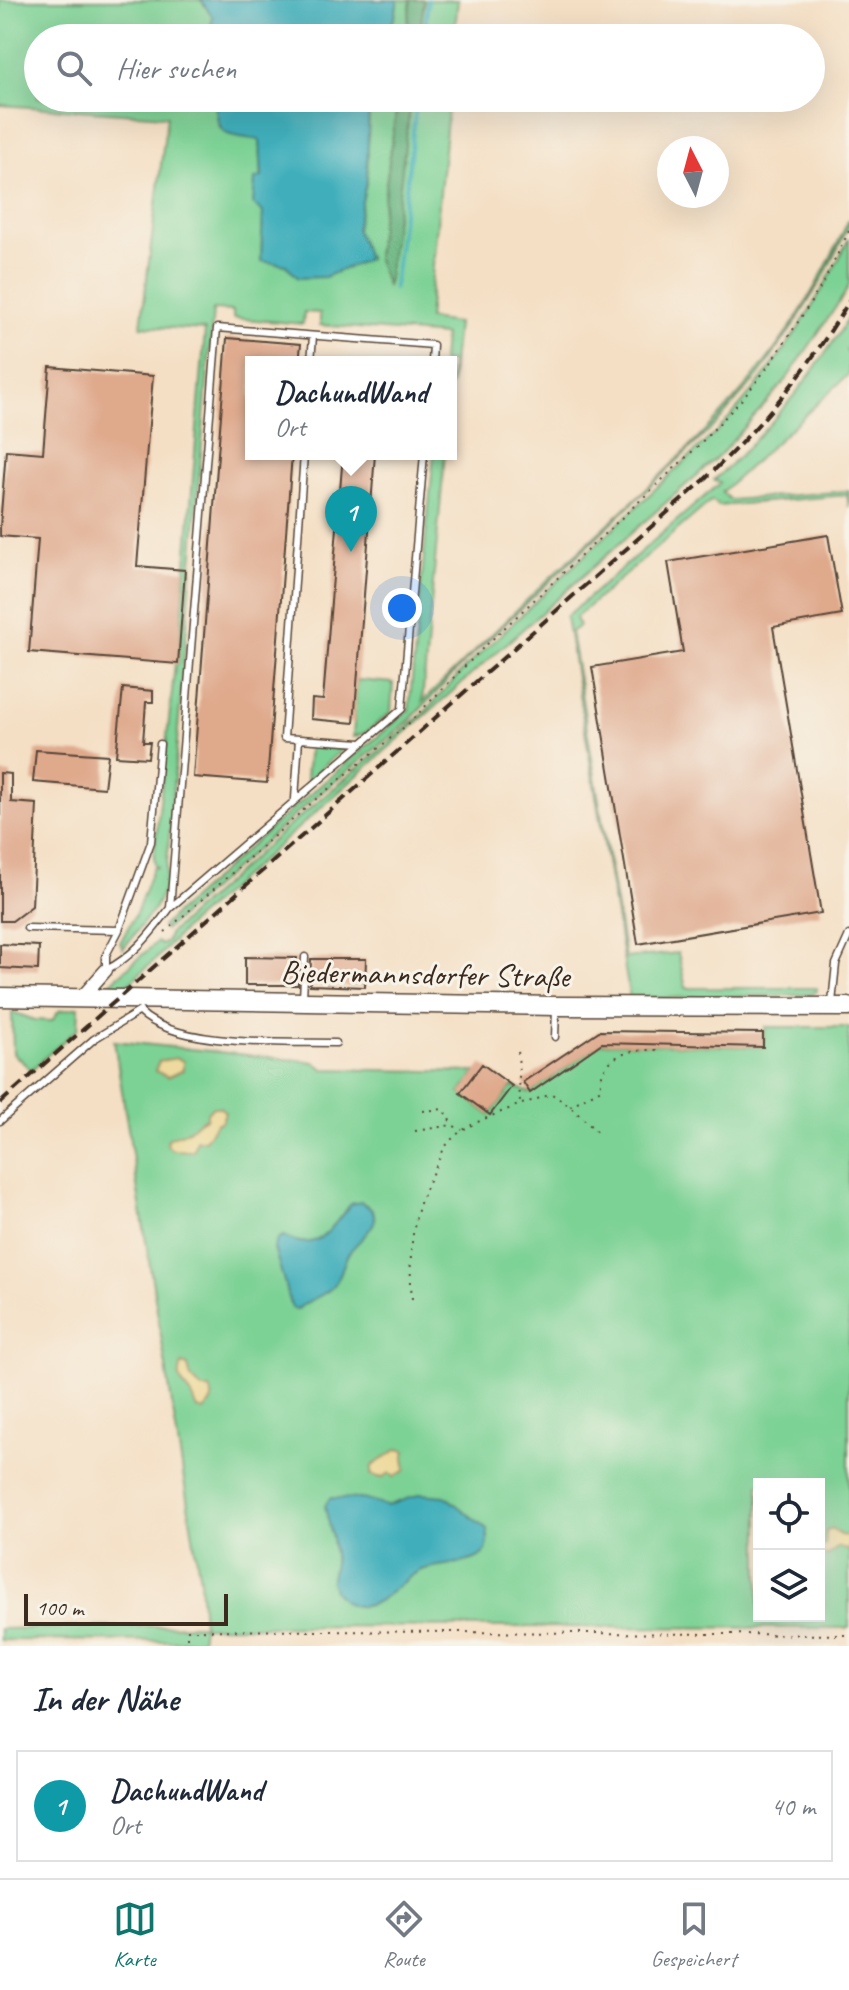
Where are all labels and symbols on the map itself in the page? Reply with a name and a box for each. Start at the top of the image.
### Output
north arrow [657,136,729,208]
pin: 1 [325,486,377,552]
your location [382,588,422,628]
street label: Biedermannsdorfer Straße [280,951,572,997]
scale bar [24,1590,228,1626]

